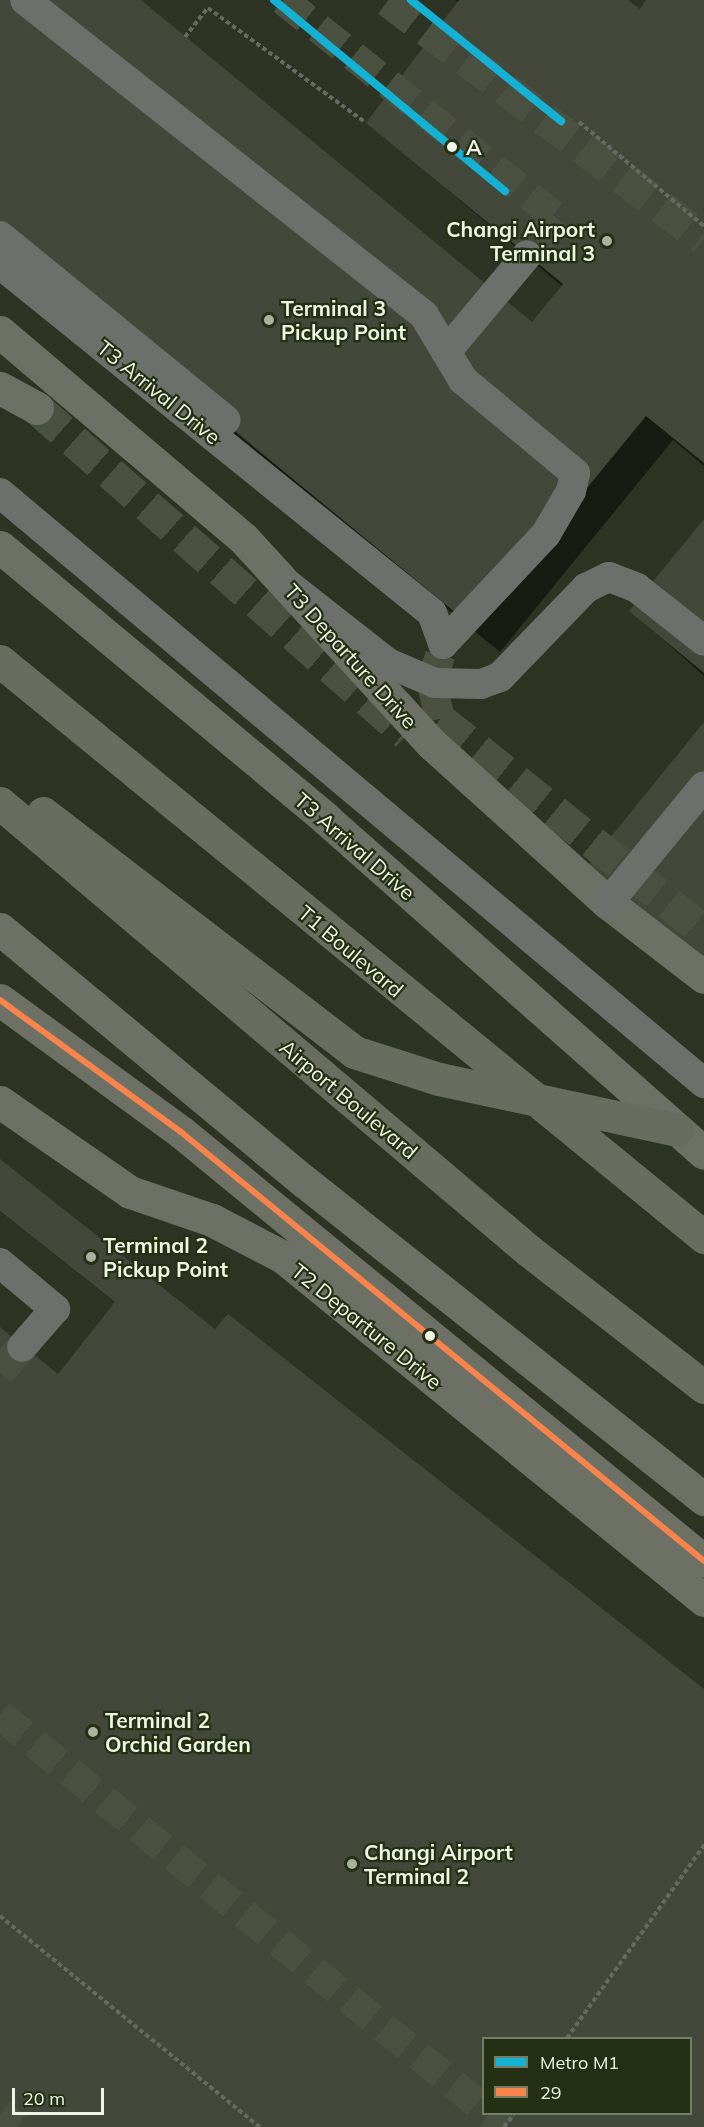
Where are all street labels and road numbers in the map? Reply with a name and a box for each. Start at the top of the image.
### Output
street label: T3 Arrival Drive [92,335,226,449]
street label: T3 Departure Drive [279,579,423,733]
street label: T3 Arrival Drive [290,787,420,905]
street label: T1 Boulevard [293,900,409,1002]
street label: Airport Boulevard [275,1034,423,1164]
street label: T2 Departure Drive [287,1258,447,1394]

